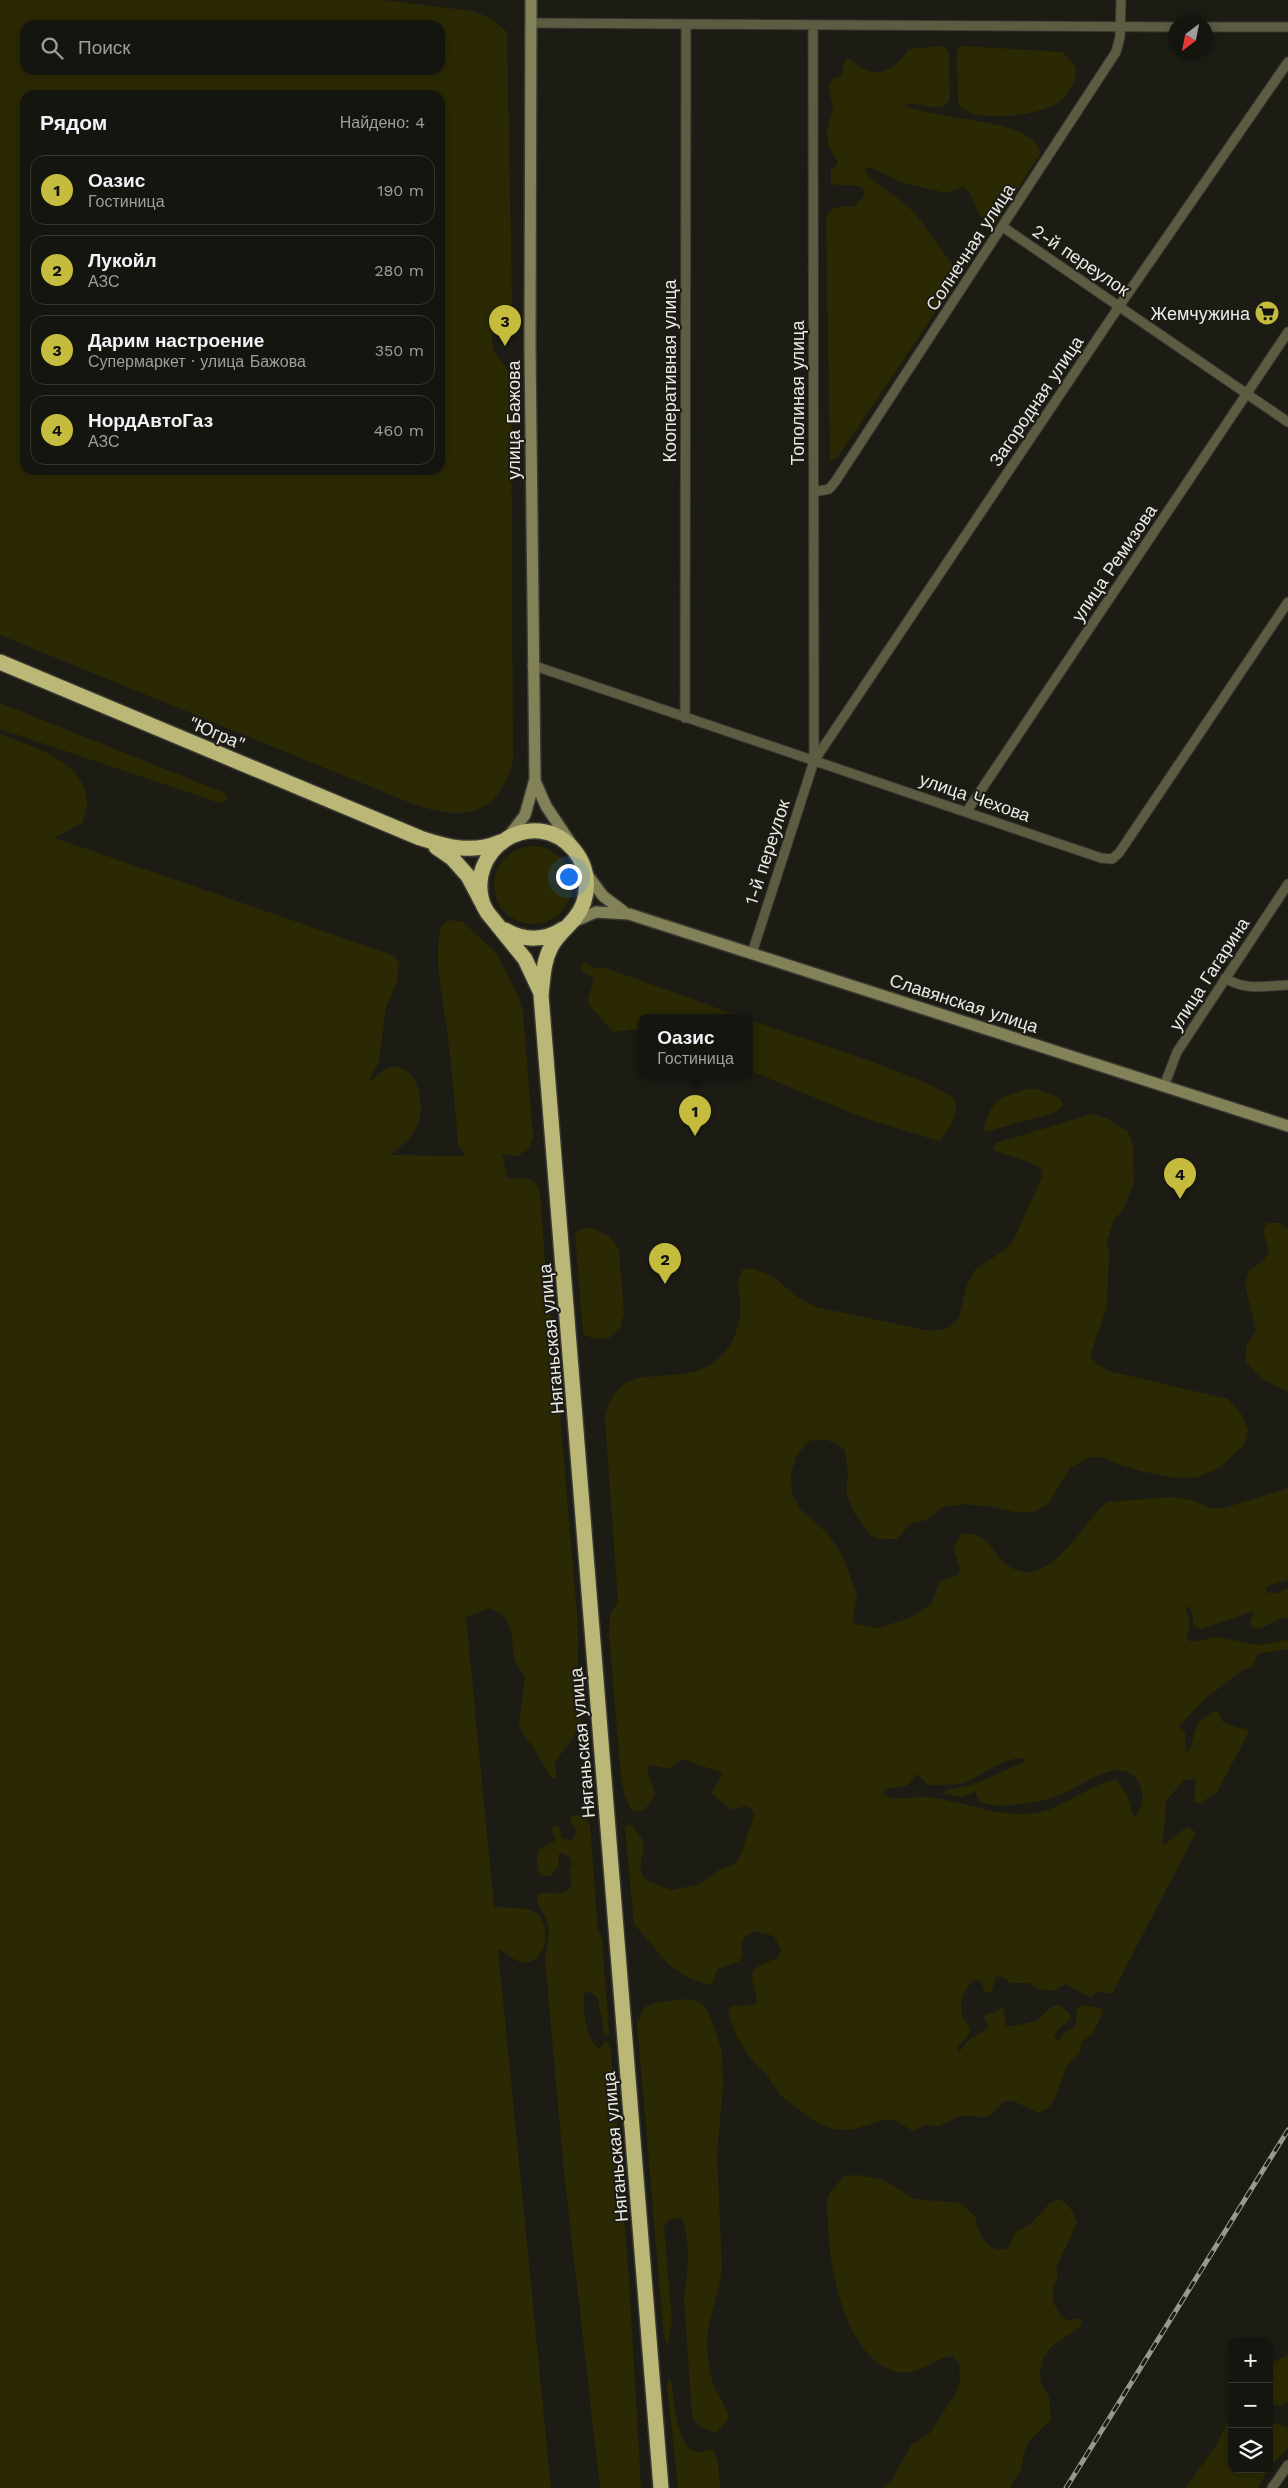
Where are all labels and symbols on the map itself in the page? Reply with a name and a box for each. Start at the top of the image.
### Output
north arrow [1168,15,1213,60]
street label: Солнечная улица [921,179,1019,314]
street label: 2-й переулок [1029,220,1134,300]
street label: Кооперативная улица [659,278,680,463]
supermarket icon: Жемчужина [1254,300,1280,326]
place label: Жемчужина [1151,303,1251,324]
pin: 3 [489,305,521,346]
street label: Тополиная улица [787,320,808,465]
street label: Загородная улица [985,331,1088,470]
street label: улица Бажова [503,360,524,479]
street label: улица Ремизова [1067,500,1161,626]
street label: "Югра" [186,712,248,754]
street label: улица Чехова [917,768,1034,826]
street label: 1-й переулок [740,797,794,907]
your location [556,864,582,890]
street label: улица Гагарина [1165,913,1254,1034]
street label: Славянская улица [887,969,1042,1037]
pin: 1 [679,1095,711,1136]
pin: 4 [1164,1158,1196,1199]
pin: 2 [649,1243,681,1284]
street label: Няганьская улица [534,1262,568,1415]
street label: Няганьская улица [565,1666,599,1819]
street label: Няганьская улица [598,2070,632,2223]

